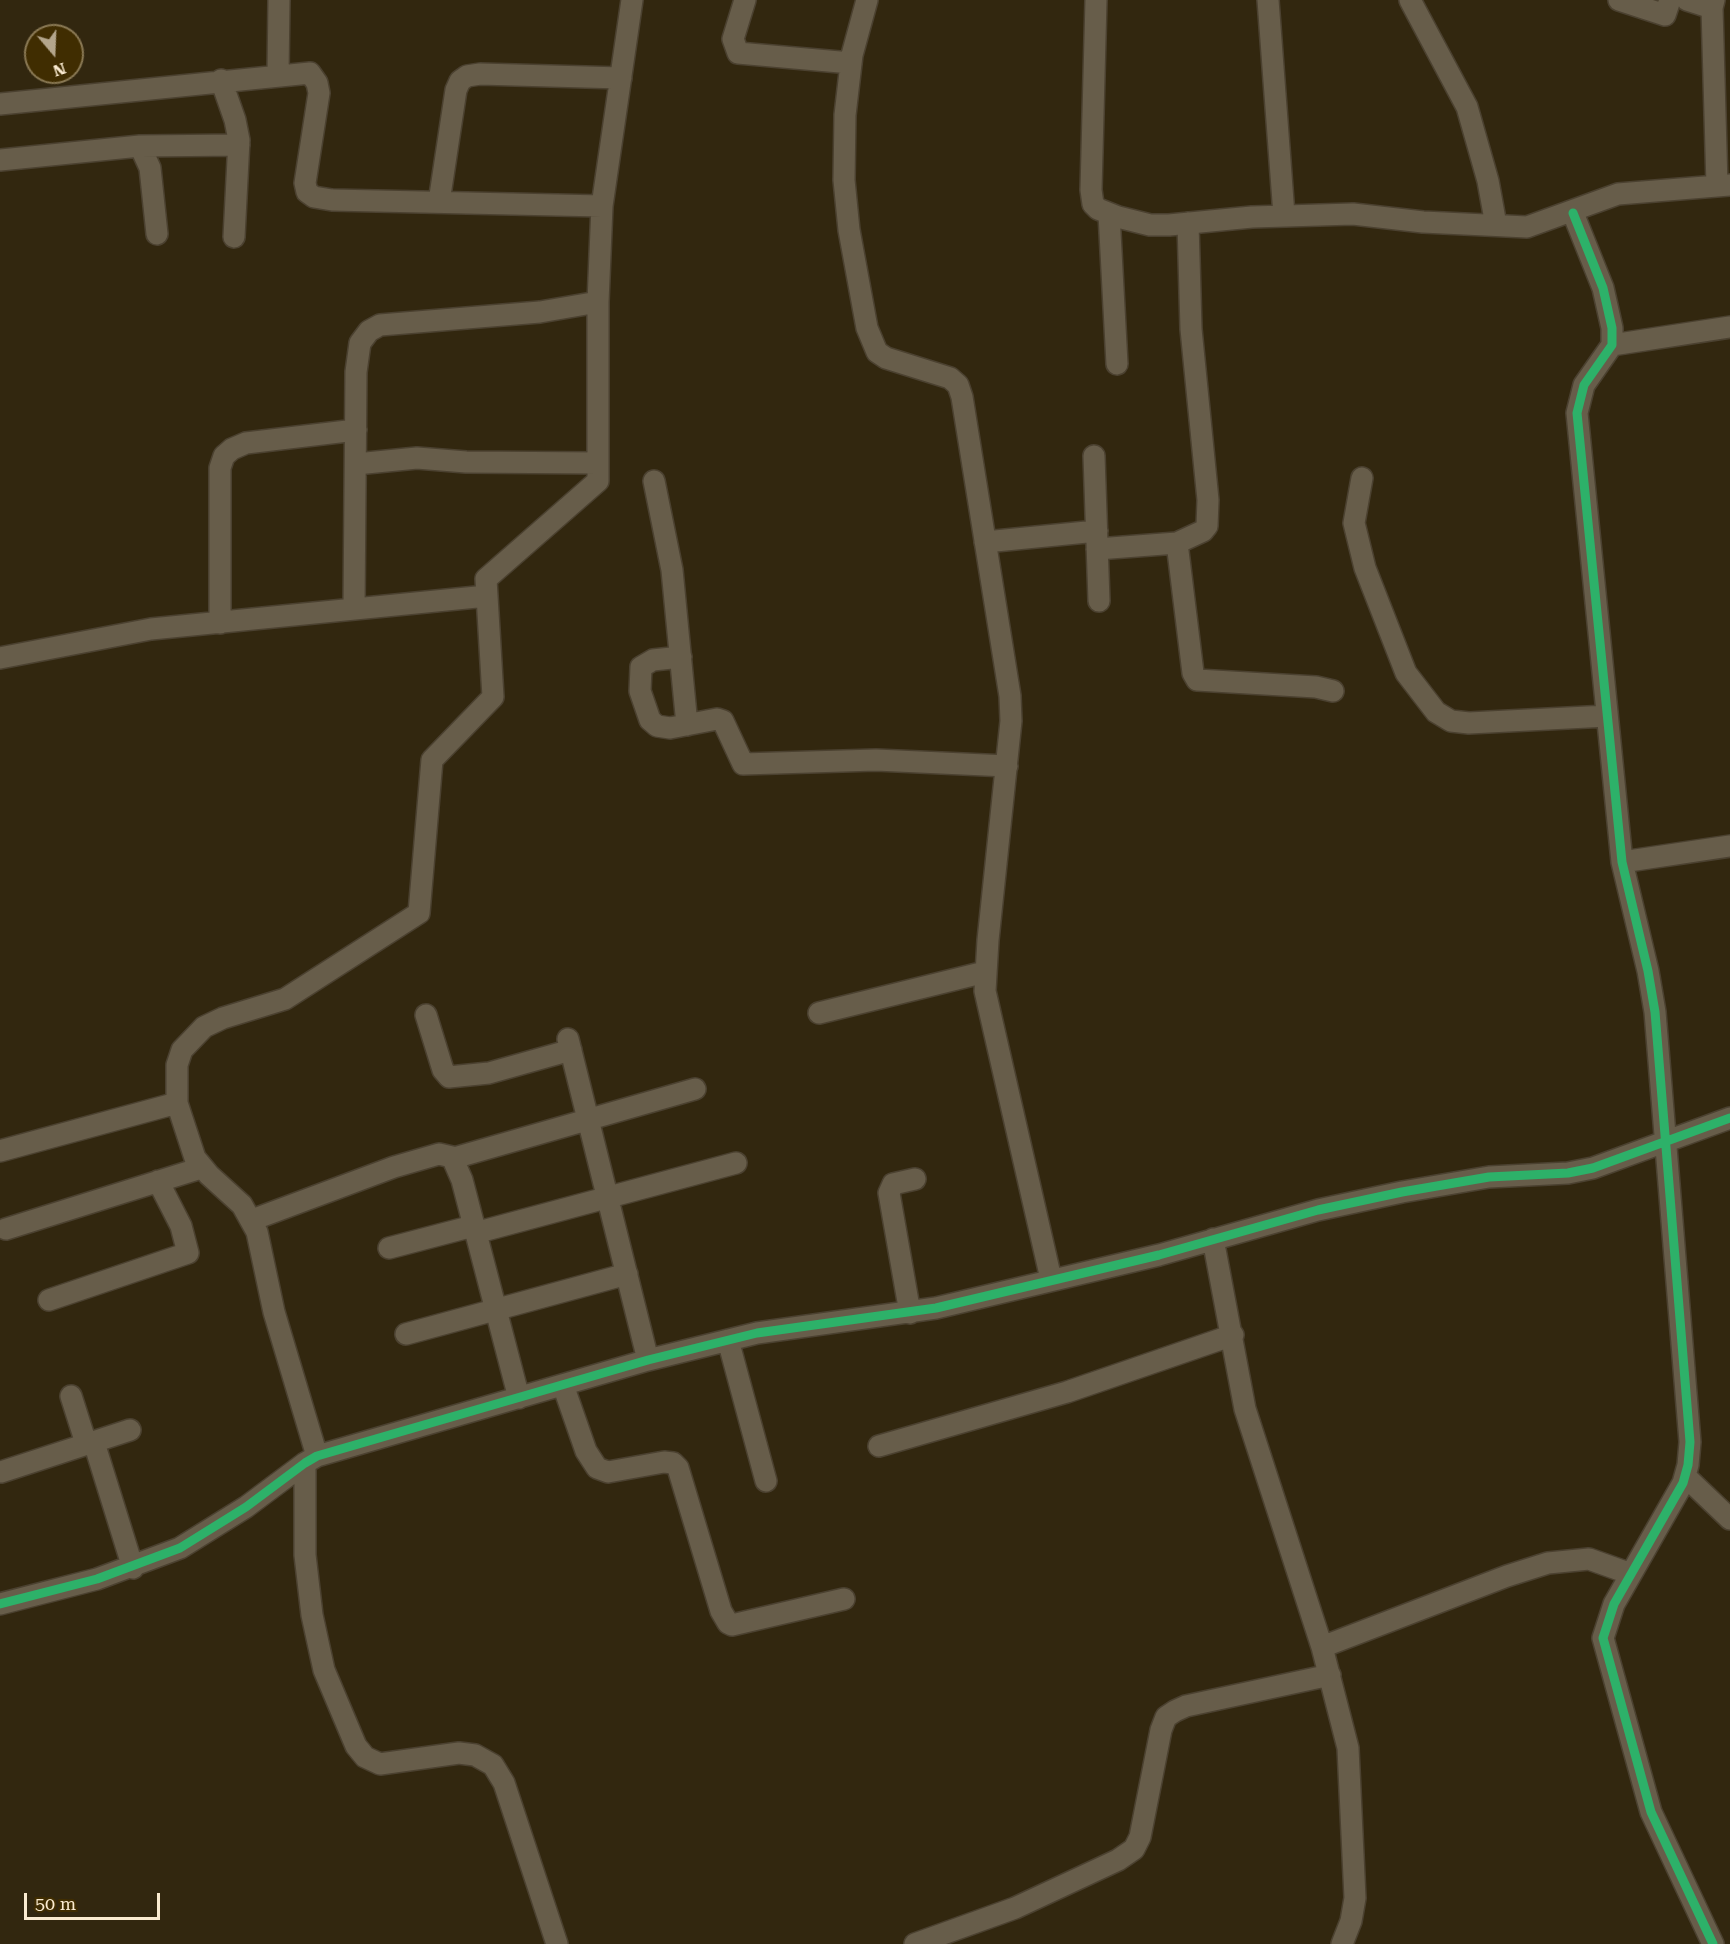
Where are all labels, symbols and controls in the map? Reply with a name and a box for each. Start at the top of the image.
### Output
north arrow [24,24,84,84]
text: N [50,59,68,81]
scale bar [27,1881,164,1919]
text: 50 m [35,1893,76,1914]

